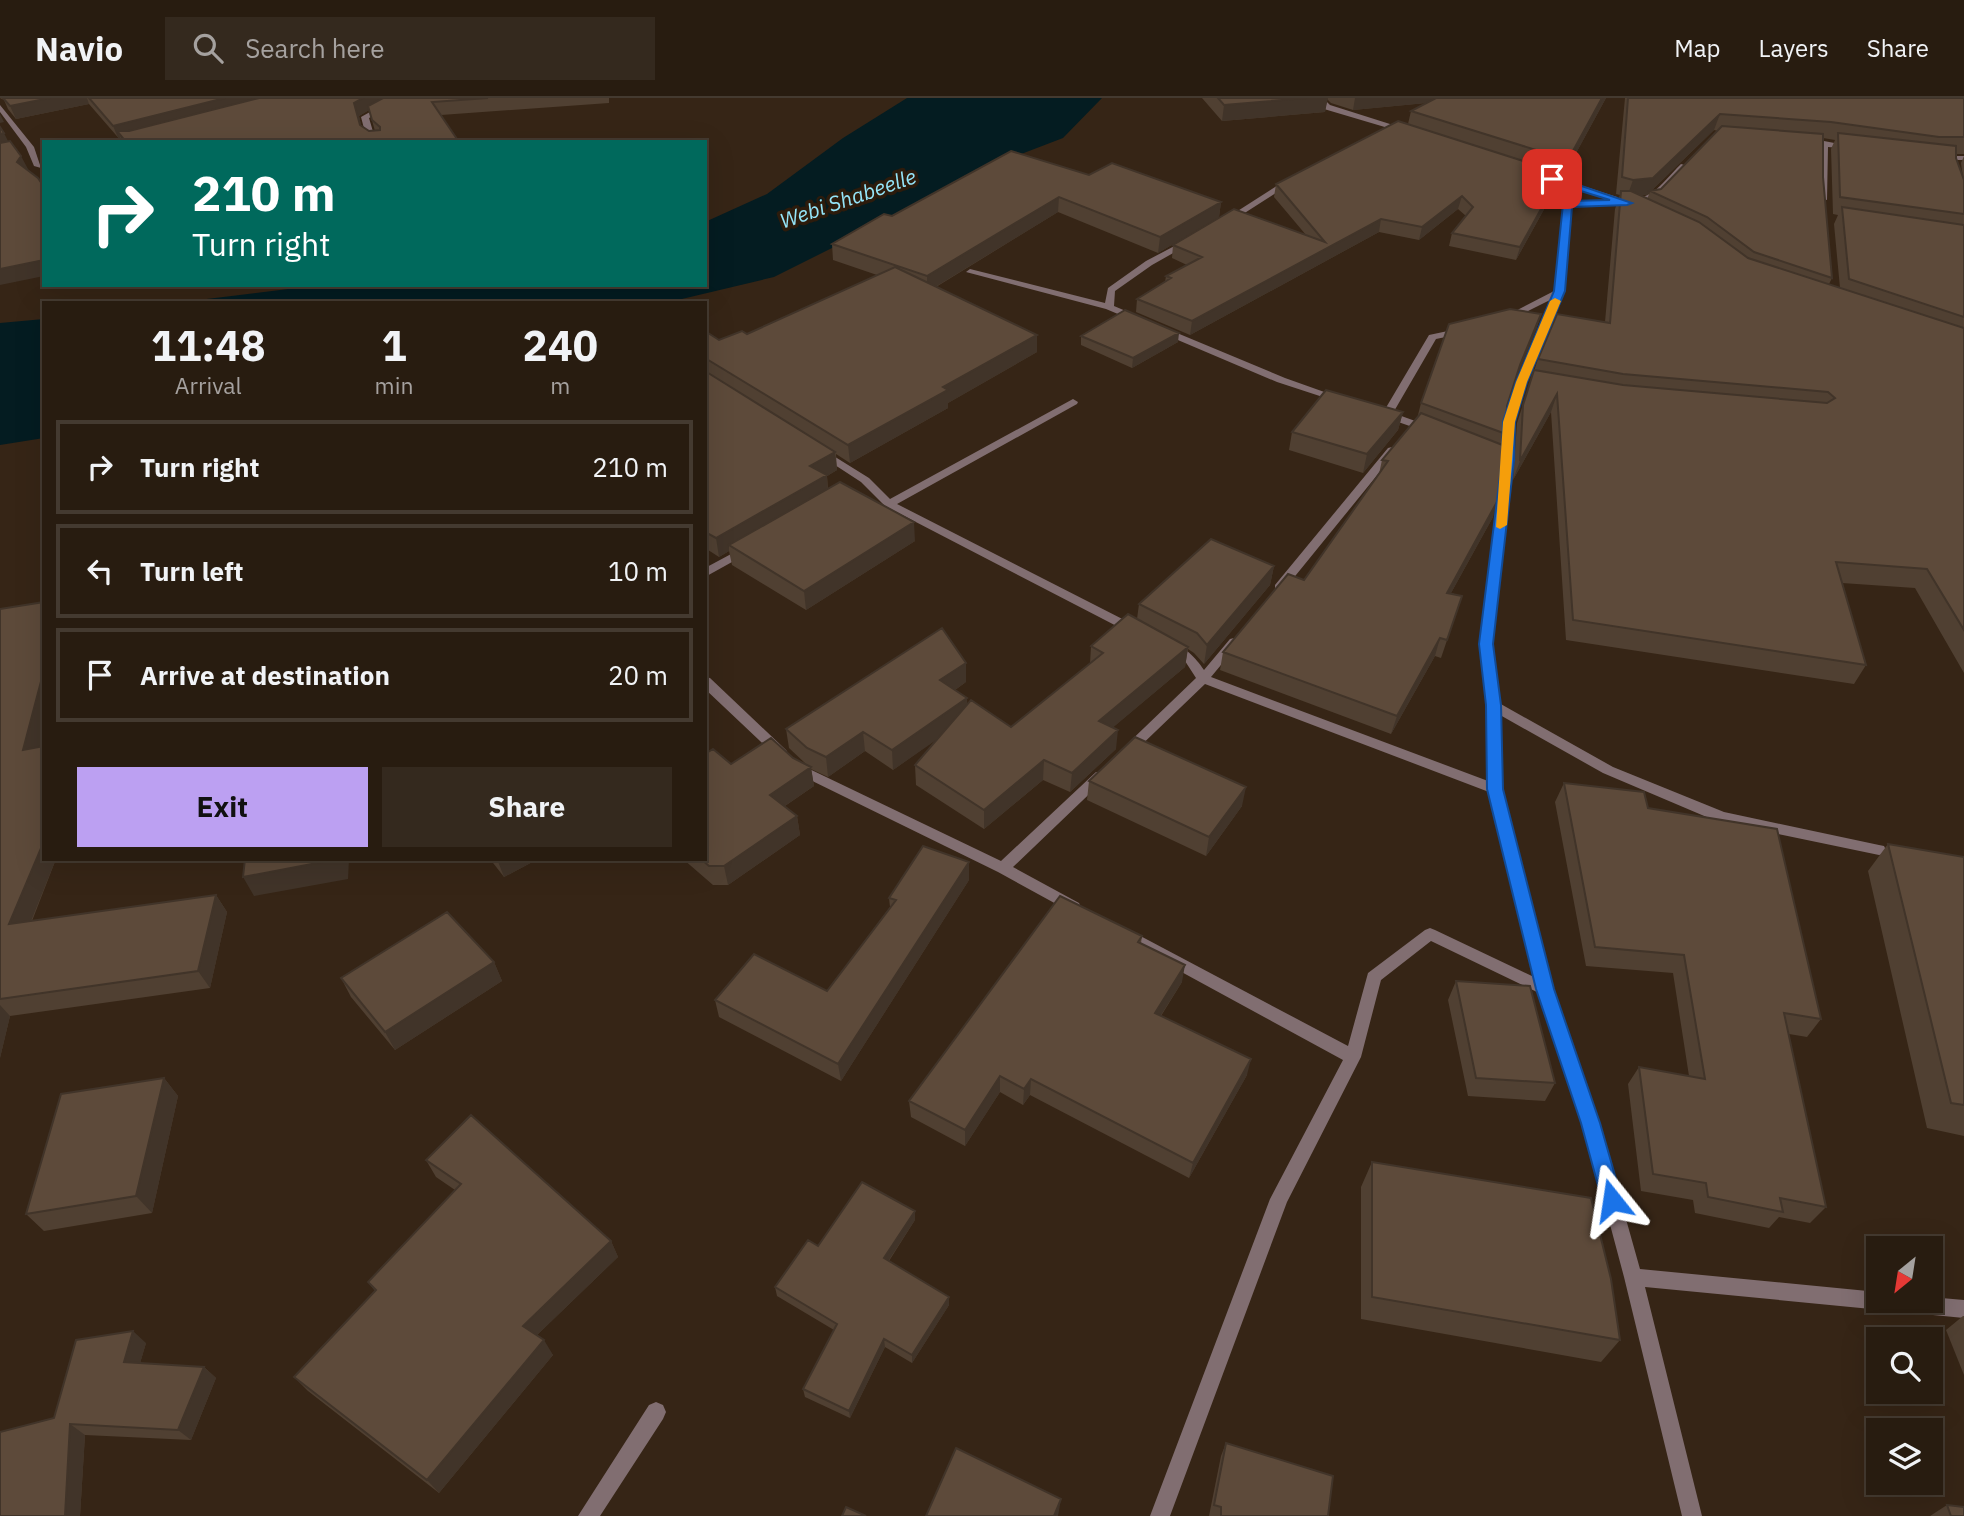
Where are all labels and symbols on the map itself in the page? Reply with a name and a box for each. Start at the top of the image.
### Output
pin [1522,149,1582,209]
water label: Webi Shabeelle [776,162,920,234]
position arrow [1575,1163,1649,1237]
north arrow [1866,1236,1942,1312]

